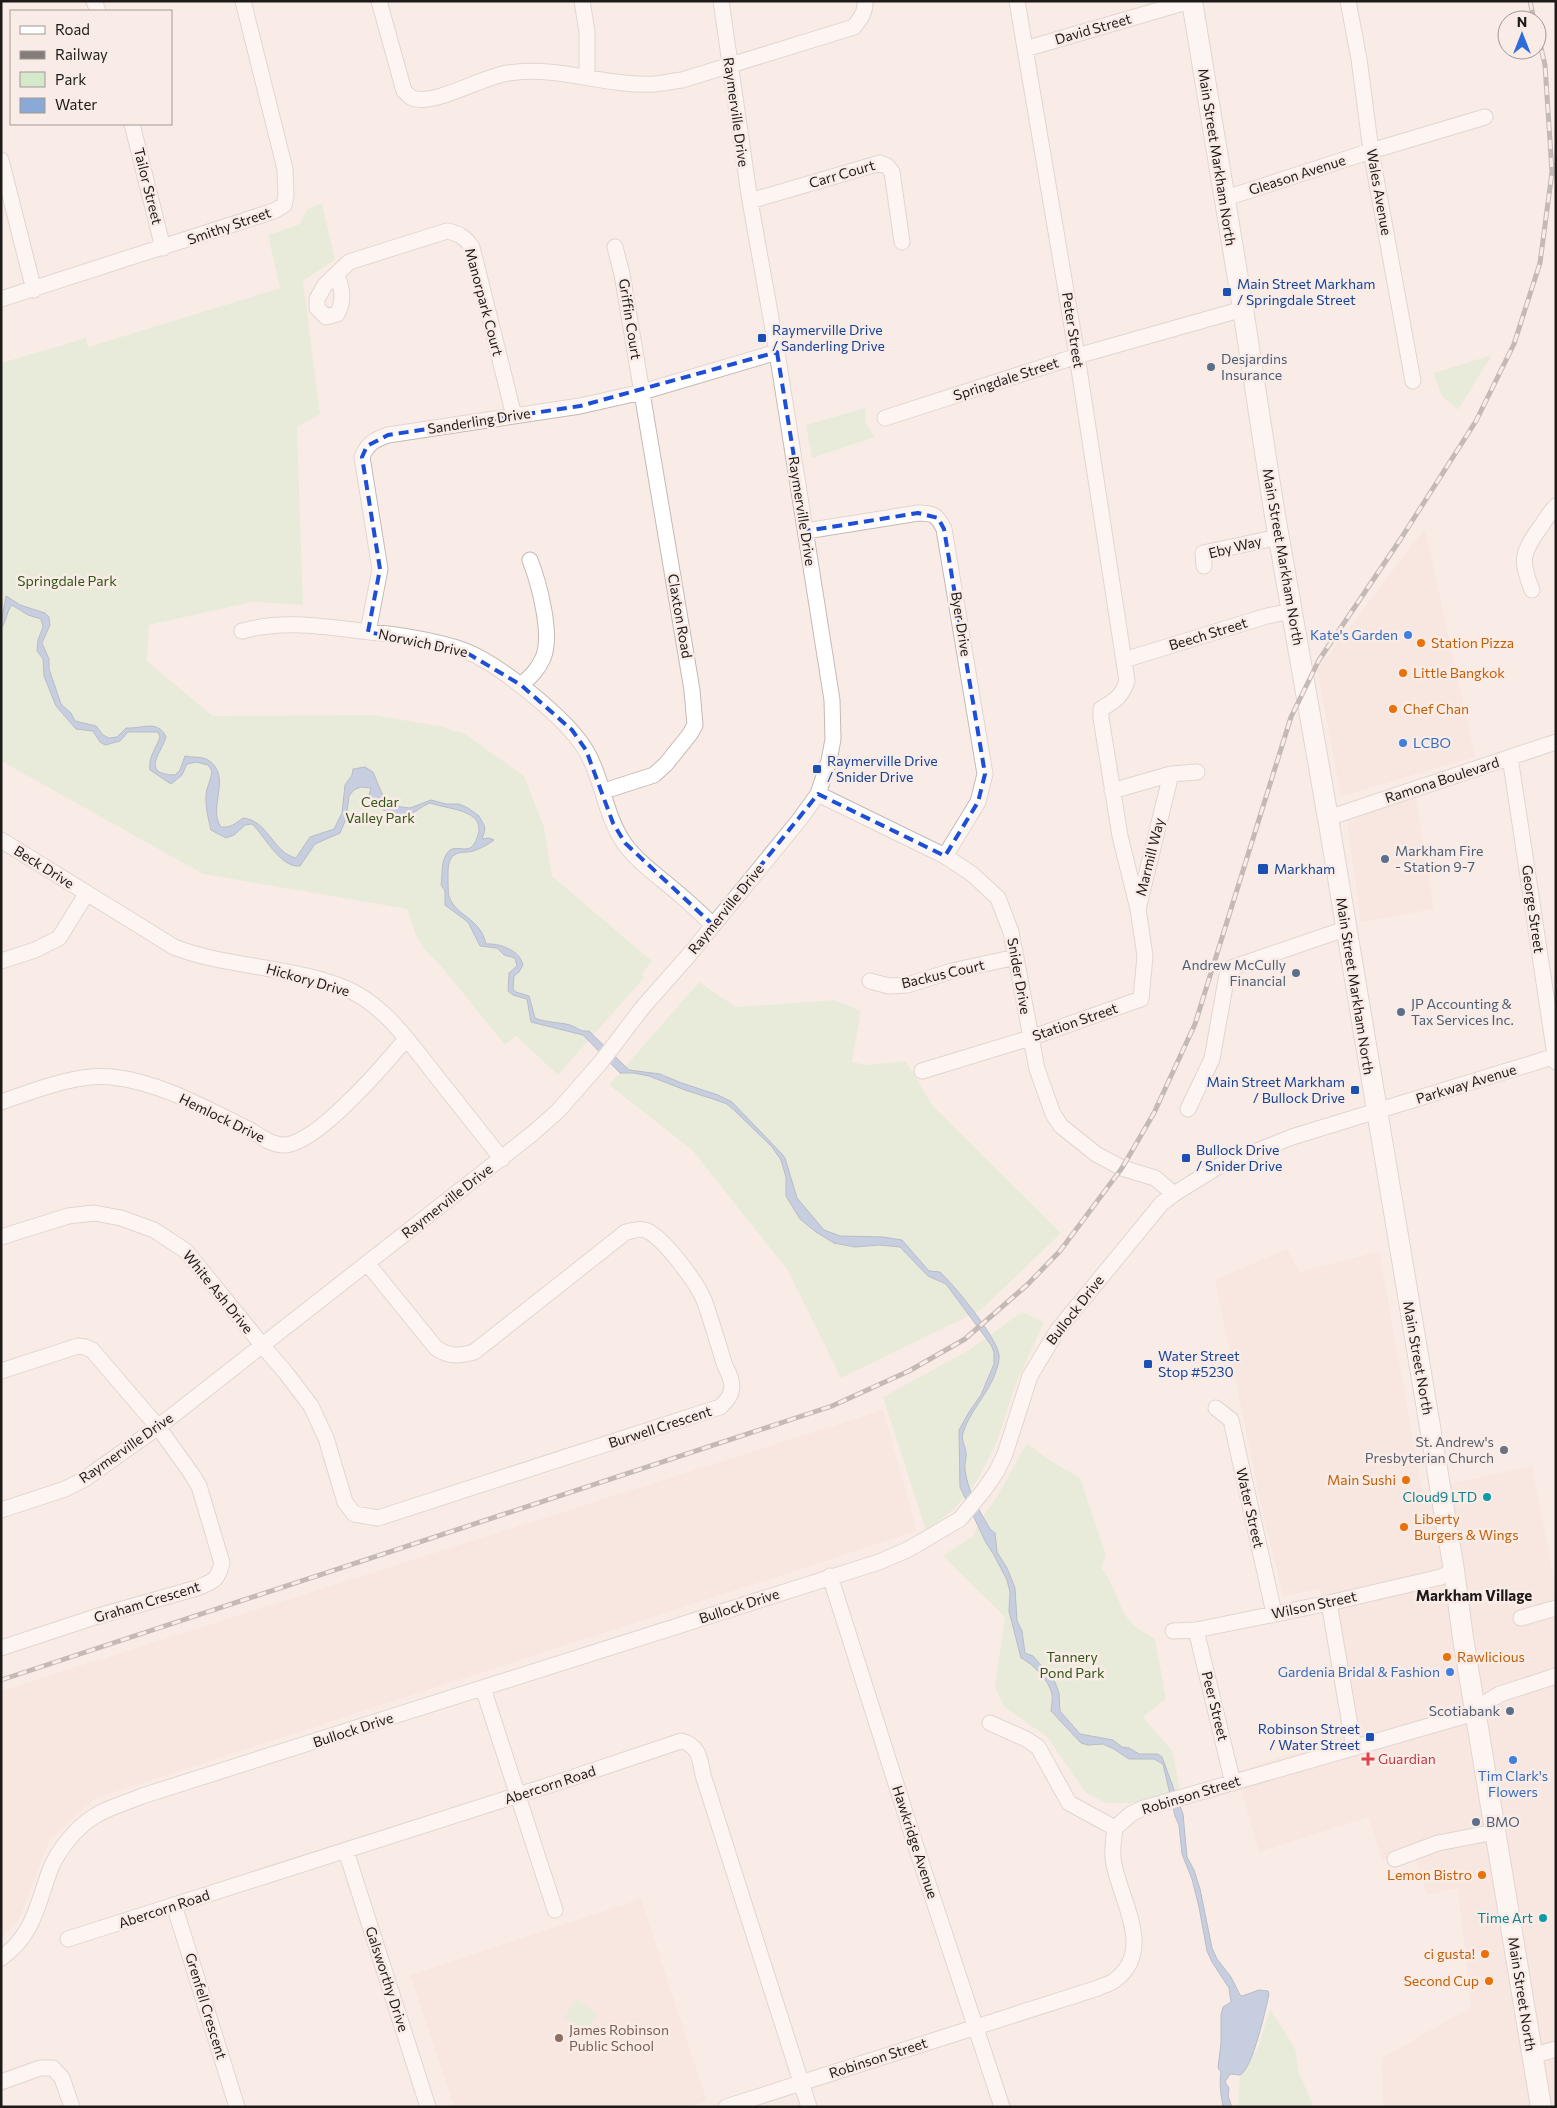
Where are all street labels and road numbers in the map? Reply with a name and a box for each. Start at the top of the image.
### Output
street label: David Street [1053,9,1133,48]
street label: Raymerville Drive [720,56,753,168]
street label: Main Street Markham North [1195,67,1240,247]
street label: Tailor Street [131,146,166,226]
street label: Wales Avenue [1364,147,1395,236]
street label: Gleason Avenue [1246,151,1347,198]
street label: Carr Court [807,156,877,191]
street label: Smithy Street [185,203,273,248]
street label: Manorpark Court [462,246,507,358]
street label: Griffin Court [616,277,645,361]
street label: Peter Street [1059,291,1088,369]
street label: Springdale Street [951,353,1061,404]
street label: Sanderling Drive [426,404,532,437]
street label: Raymerville Drive [785,455,820,567]
street label: Main Street Markham North [1260,467,1307,647]
street label: Eby Way [1206,532,1263,561]
street label: Claxton Road [665,572,696,659]
street label: Byer Drive [948,590,975,658]
street label: Beech Street [1167,613,1249,653]
street label: Norwich Drive [377,625,469,660]
street label: Ramona Boulevard [1383,753,1501,806]
street label: Marmill Way [1132,816,1167,898]
street label: Beck Drive [11,841,77,892]
street label: Raymerville Drive [684,860,767,957]
street label: George Street [1519,864,1548,954]
street label: Main Street Markham North [1333,896,1378,1076]
street label: Snider Drive [1004,936,1035,1016]
street label: Backus Court [900,956,986,991]
street label: Hickory Drive [264,959,352,1000]
street label: Station Street [1030,999,1120,1044]
street label: Parkway Avenue [1414,1060,1518,1107]
street label: Hemlock Drive [177,1090,268,1146]
street label: Raymerville Drive [398,1160,496,1241]
street label: White Ash Drive [180,1247,257,1337]
street label: Bullock Drive [1042,1272,1107,1348]
street label: Main Street North [1400,1300,1437,1416]
street label: Burwell Crescent [606,1402,714,1451]
street label: Raymerville Drive [75,1409,176,1486]
street label: Water Street [1233,1466,1268,1550]
street label: Graham Crescent [92,1577,202,1626]
street label: Bullock Drive [697,1585,781,1626]
street label: Wilson Street [1270,1587,1358,1622]
street label: Peer Street [1199,1669,1232,1743]
street label: Bullock Drive [311,1709,395,1750]
street label: Abercorn Road [502,1762,598,1807]
street label: Robinson Street [1139,1771,1242,1818]
street label: Hawkridge Avenue [889,1783,942,1901]
street label: Abercorn Road [116,1886,212,1931]
street label: Galsworthy Drive [362,1924,412,2034]
street label: Main Street North [1505,1936,1540,2052]
street label: Grenfell Crescent [182,1951,231,2061]
street label: Robinson Street [827,2034,929,2081]

